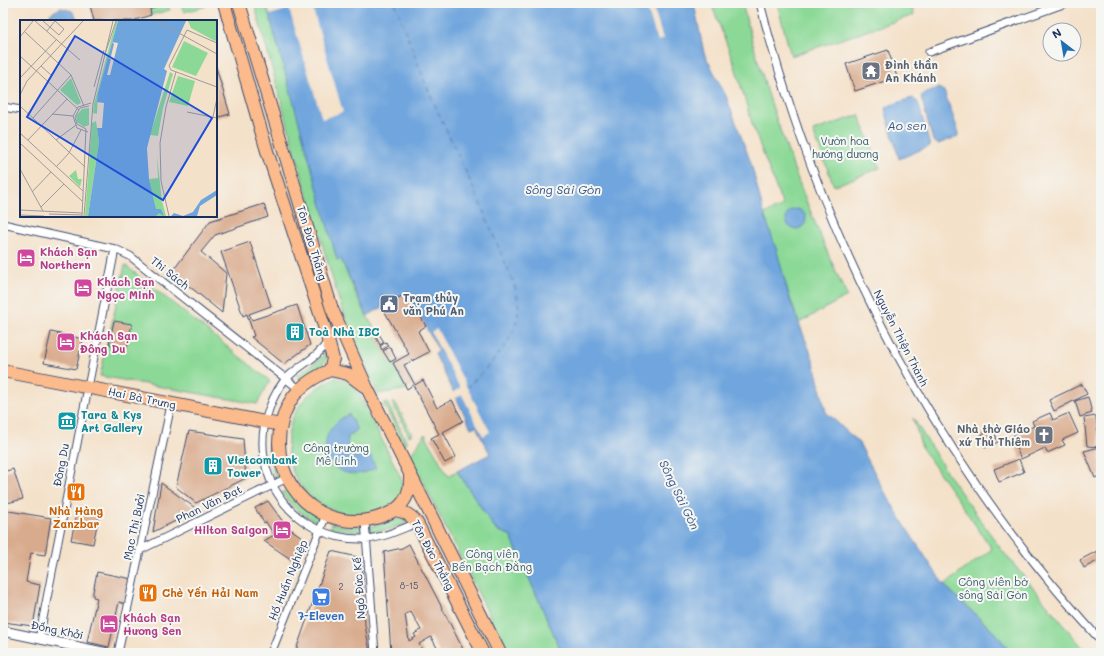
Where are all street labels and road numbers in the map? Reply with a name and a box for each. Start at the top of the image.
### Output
street label: Tôn Đức Thắng [294,203,331,282]
street label: Thi Sách [148,253,193,292]
street label: Nguyễn Thiện Thành [871,287,932,389]
street label: Hai Bà Trưng [107,383,177,412]
street label: Đông Du [49,442,72,488]
street label: Phan Văn Ðạt [173,481,244,526]
street label: Mạc Thị Bưởi [119,492,148,561]
street label: Tôn Ðức Thắng [409,517,458,593]
street label: Hồ Huấn Nghiệp [264,537,311,622]
street label: Ngô Ðức Kế [349,556,368,619]
street label: Ðồng Khởi [30,617,85,642]

